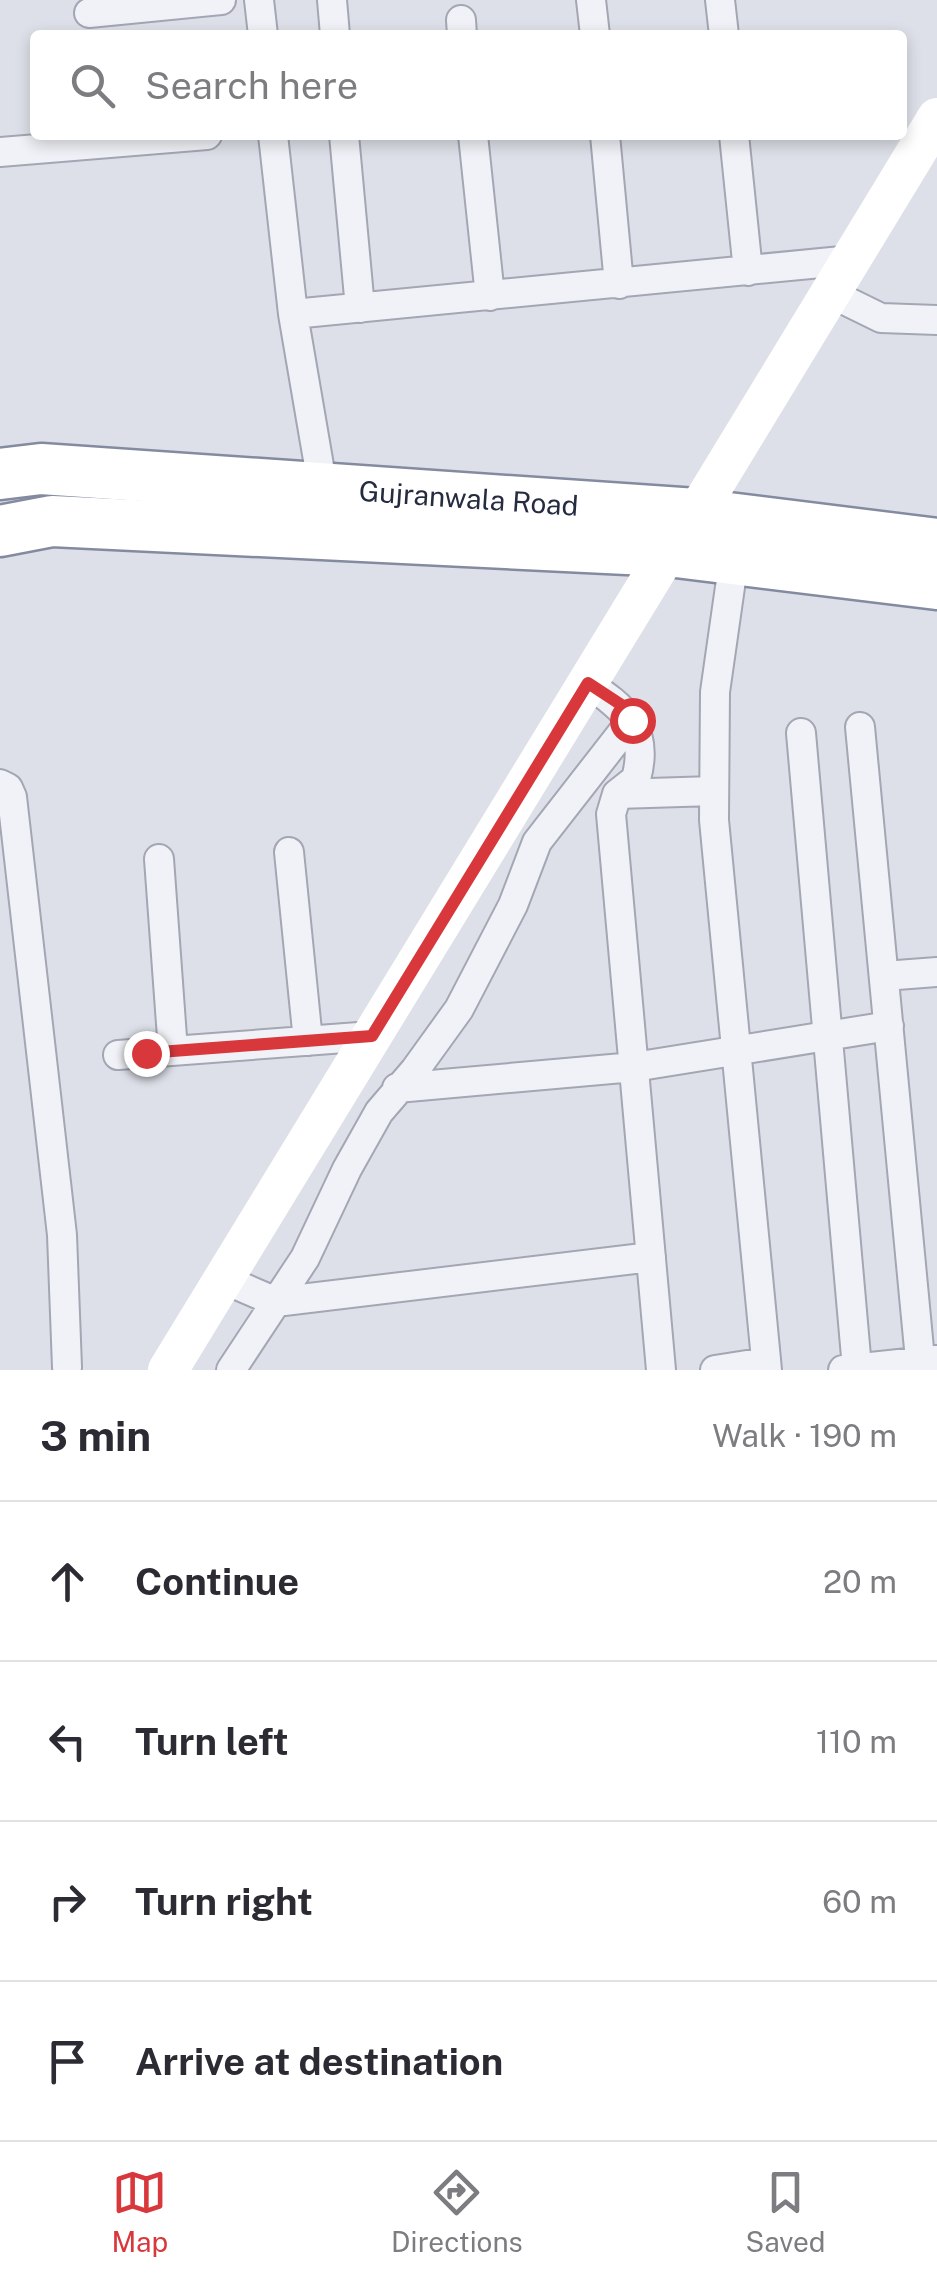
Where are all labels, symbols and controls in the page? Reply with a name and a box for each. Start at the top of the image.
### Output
search box [30,30,907,140]
icon: search [65,58,120,113]
text: Search here [145,63,358,108]
street label: Gujranwala Road [358,474,580,522]
route start [610,698,656,744]
route end [124,1031,170,1077]
text: 3 min [40,1411,151,1460]
text: Walk · 190 m [712,1417,897,1454]
icon: ahead [40,1554,95,1609]
text: Continue [135,1559,299,1604]
text: 20 m [823,1563,897,1600]
icon: left [40,1714,95,1769]
text: Turn left [135,1719,289,1764]
text: 110 m [816,1723,897,1760]
icon: right [40,1874,95,1929]
text: Turn right [135,1879,313,1924]
text: 60 m [822,1883,897,1920]
icon: arrive [40,2034,95,2089]
text: Arrive at destination [135,2039,503,2084]
tab: Map [111,2165,168,2258]
tab: Directions [391,2165,523,2258]
tab: Saved [745,2165,826,2258]

